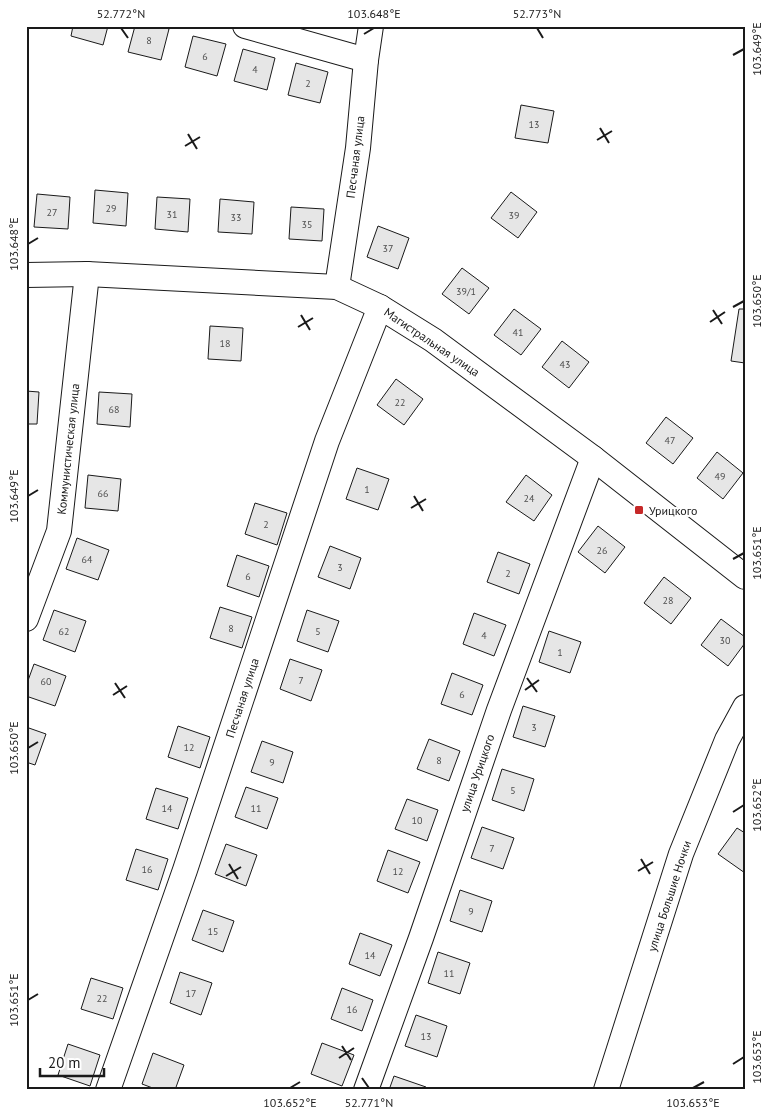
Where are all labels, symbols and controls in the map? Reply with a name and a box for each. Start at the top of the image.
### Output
text: 52.772°N [97,6,145,21]
text: 103.648°E [347,6,401,21]
text: 52.773°N [513,6,561,21]
text: 103.649°E [749,22,764,76]
house number: 8 [146,34,152,47]
house number: 6 [202,50,208,63]
house number: 4 [252,63,258,76]
house number: 2 [305,77,311,90]
street label: Песчаная улица [342,115,368,199]
house number: 13 [529,118,539,131]
house number: 29 [106,202,116,215]
house number: 27 [47,206,57,219]
house number: 31 [167,208,177,221]
house number: 39 [509,209,519,222]
house number: 33 [231,211,241,224]
text: 103.648°E [6,217,21,271]
house number: 35 [302,218,312,231]
house number: 37 [383,242,393,255]
text: 103.650°E [749,274,764,328]
house number: 39/1 [456,285,476,298]
street label: Магистральная улица [381,304,483,380]
house number: 41 [513,326,523,339]
house number: 18 [220,337,230,350]
house number: 43 [560,358,570,371]
street label: Коммунистическая улица [54,383,82,515]
house number: 22 [395,396,405,409]
house number: 68 [109,403,119,416]
house number: 47 [665,434,675,447]
text: 103.649°E [6,469,21,523]
house number: 49 [715,470,725,483]
house number: 1 [364,483,370,496]
house number: 66 [98,487,108,500]
house number: 24 [524,492,535,505]
place label: Урицкого [649,503,697,518]
marker: Урицкого [633,504,645,516]
house number: 2 [263,518,269,531]
text: 103.651°E [749,526,764,580]
house number: 26 [597,544,607,557]
house number: 64 [82,553,93,566]
house number: 3 [337,561,343,574]
house number: 2 [505,567,511,580]
house number: 6 [245,570,251,583]
house number: 28 [663,594,673,607]
house number: 8 [228,622,234,635]
house number: 62 [59,625,69,638]
house number: 5 [315,625,321,638]
house number: 4 [481,629,487,642]
house number: 30 [720,634,731,647]
house number: 1 [557,646,563,659]
street label: Песчаная улица [222,656,262,740]
house number: 7 [298,674,304,687]
house number: 60 [41,675,52,688]
house number: 6 [459,688,465,701]
text: 103.650°E [6,721,21,775]
house number: 3 [531,721,537,734]
street label: улица Урицкого [457,732,497,814]
house number: 12 [184,741,194,754]
house number: 8 [436,754,442,767]
house number: 9 [269,756,275,769]
text: 103.652°E [749,778,764,832]
house number: 5 [510,784,516,797]
house number: 14 [162,802,173,815]
house number: 11 [251,802,261,815]
house number: 10 [412,814,423,827]
street label: улица Большие Ночки [644,839,694,953]
house number: 7 [489,842,495,855]
house number: 16 [142,863,152,876]
house number: 12 [393,865,403,878]
house number: 9 [468,905,474,918]
house number: 15 [208,925,218,938]
house number: 14 [365,949,376,962]
house number: 11 [444,967,454,980]
text: 103.651°E [6,973,21,1027]
house number: 17 [186,987,196,1000]
house number: 22 [97,992,107,1005]
house number: 16 [347,1003,357,1016]
house number: 13 [421,1030,431,1043]
text: 103.653°E [749,1030,764,1084]
scale bar [40,1046,104,1078]
text: 20 m [48,1053,81,1072]
text: 103.652°E [263,1095,317,1110]
text: 52.771°N [345,1095,393,1110]
text: 103.653°E [666,1095,720,1110]

